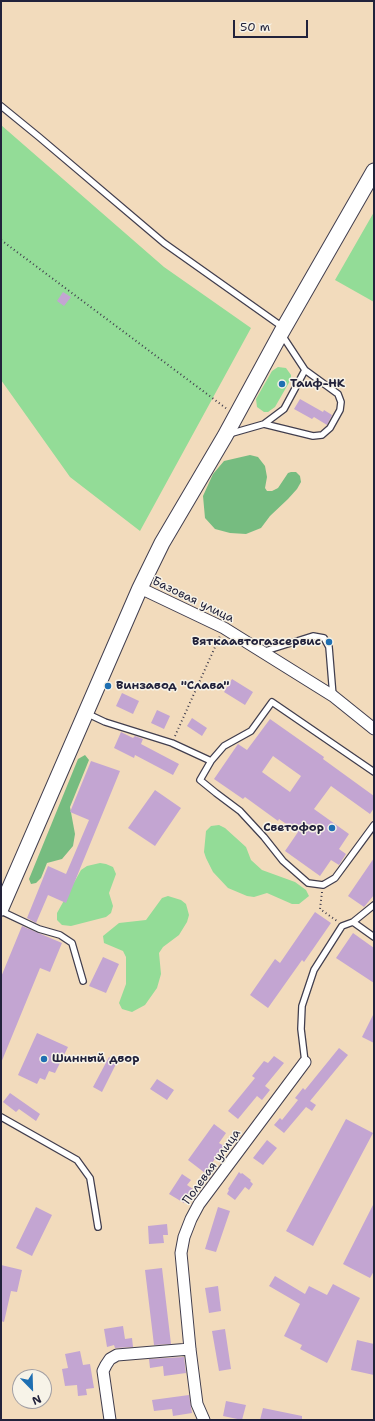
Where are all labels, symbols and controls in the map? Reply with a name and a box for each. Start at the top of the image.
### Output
scale bar [235,12,310,38]
text: 50 m [240,19,270,35]
place label: Таиф-НК [290,377,345,391]
marker: Таиф-НК [277,379,287,389]
street label: Базовая улица [150,574,236,626]
place label: Вяткаавтогазсервис [192,635,321,649]
marker: Вяткаавтогазсервис [324,637,334,647]
place label: Винзавод "Слава" [116,679,229,693]
marker: Винзавод "Слава" [103,681,113,691]
place label: Светофор [263,821,324,835]
marker: Светофор [327,823,337,833]
place label: Шинный двор [52,1052,140,1066]
marker: Шинный двор [39,1054,49,1064]
street label: Полевая улица [180,1127,244,1207]
north arrow [12,1369,52,1409]
text: N [30,1391,43,1408]

